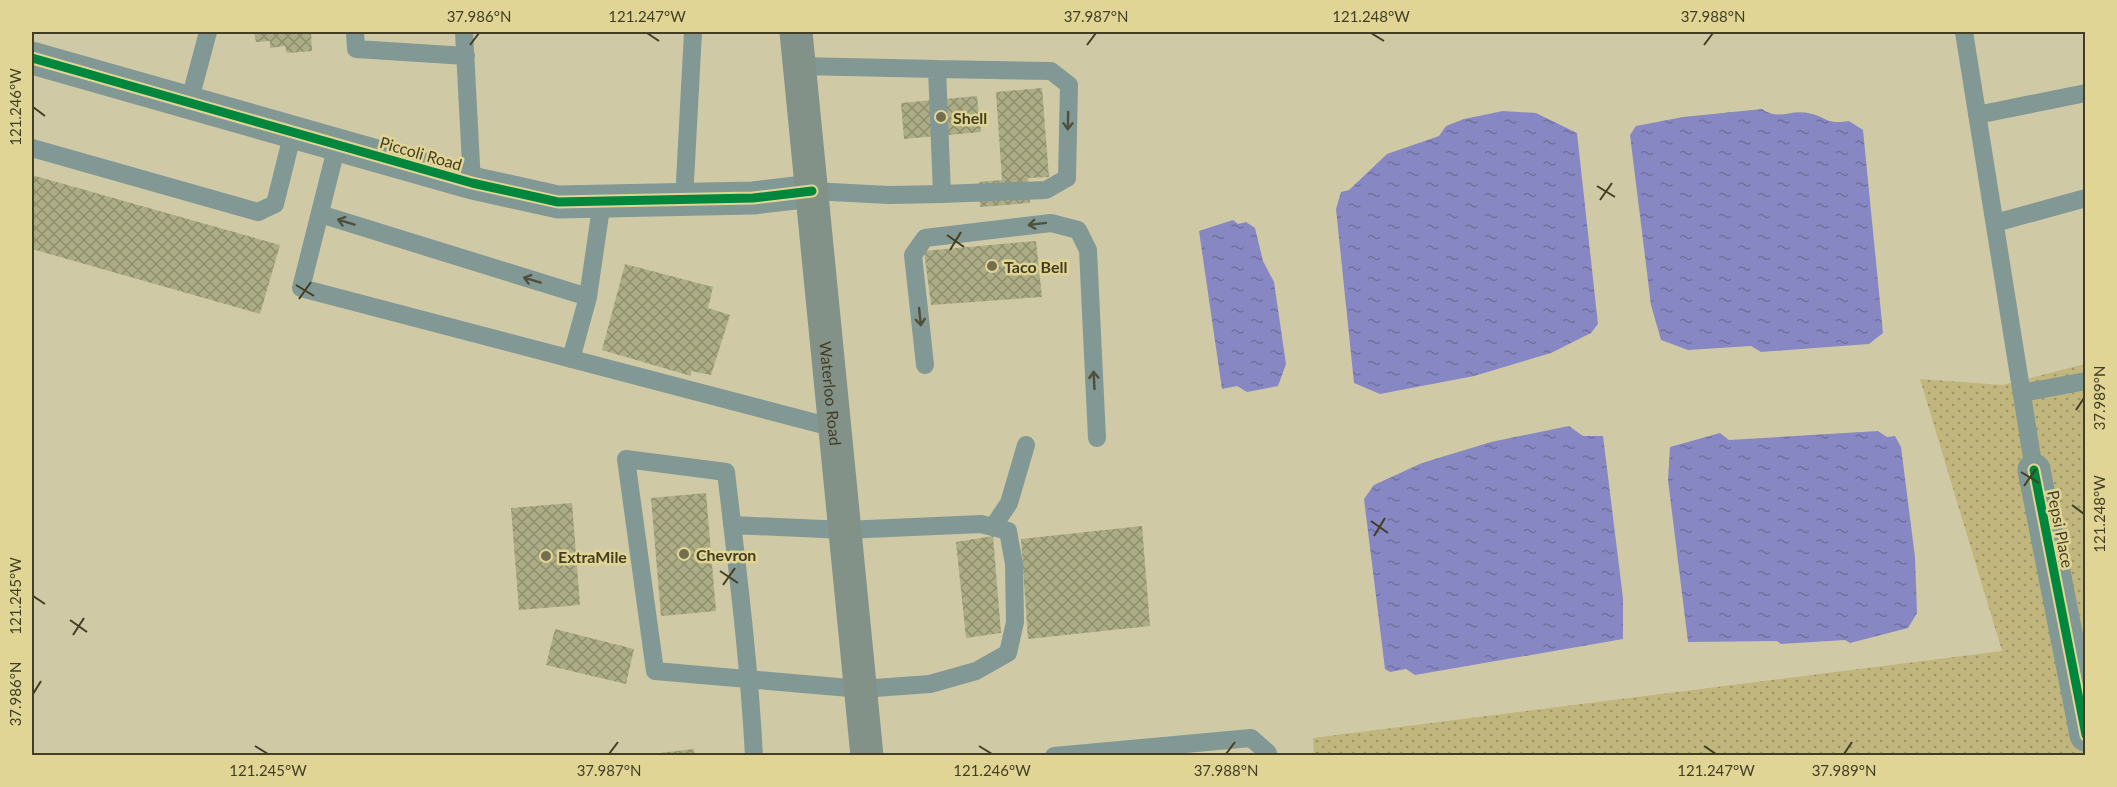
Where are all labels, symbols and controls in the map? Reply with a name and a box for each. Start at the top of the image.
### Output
text: 37.986°N [447,7,511,25]
text: 121.247°W [608,7,686,25]
text: 37.987°N [1064,7,1128,25]
text: 121.248°W [1332,7,1410,25]
text: 37.988°N [1681,7,1745,25]
text: 121.246°W [6,68,24,146]
place label: Shell [953,108,987,127]
marker: Shell [934,110,948,124]
one-way arrow [1063,110,1074,130]
street label: Piccoli Road [378,132,464,174]
one-way arrow [337,216,356,227]
one-way arrow [1027,219,1047,230]
place label: Taco Bell [1004,257,1068,276]
marker: Taco Bell [985,259,999,273]
one-way arrow [523,274,542,285]
one-way arrow [915,306,926,326]
street label: Waterloo Road [817,340,846,446]
text: 37.989°N [2090,366,2108,430]
one-way arrow [1089,371,1100,391]
text: 121.248°W [2090,475,2108,553]
street label: Pepsi Place [2044,489,2078,569]
place label: Chevron [696,545,756,564]
place label: ExtraMile [558,547,627,566]
marker: Chevron [677,547,691,561]
marker: ExtraMile [539,549,553,563]
text: 121.245°W [6,557,24,635]
text: 37.986°N [6,662,24,726]
text: 121.245°W [229,761,307,779]
text: 37.987°N [577,761,641,779]
text: 121.246°W [953,761,1031,779]
text: 37.988°N [1194,761,1258,779]
text: 121.247°W [1677,761,1755,779]
text: 37.989°N [1812,761,1876,779]

